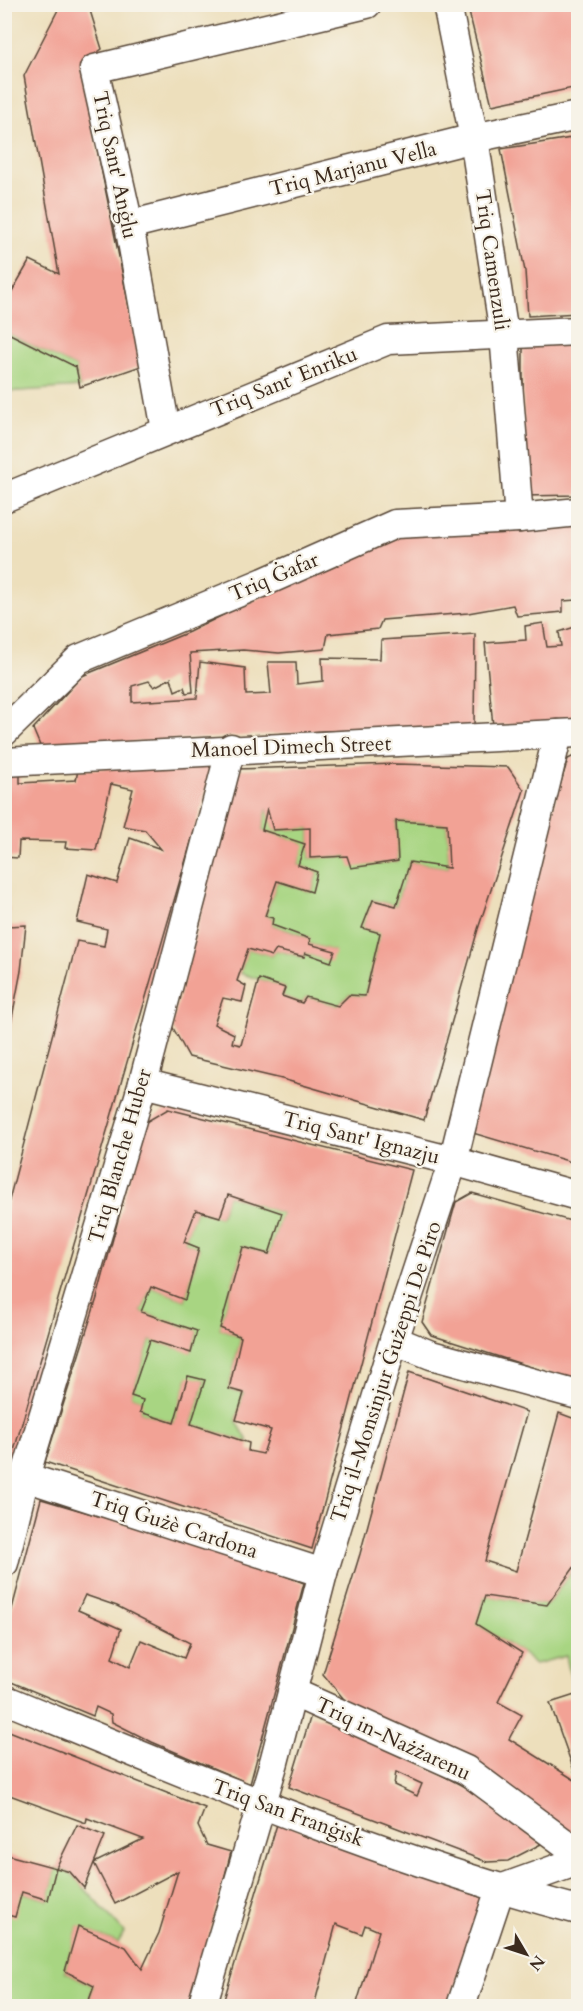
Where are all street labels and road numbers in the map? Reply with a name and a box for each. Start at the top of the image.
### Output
street label: Triq Sant' Anġlu [85,89,145,241]
street label: Triq Marjanu Vella [266,134,440,204]
street label: Triq Camenzuli [468,187,516,333]
street label: Triq Sant' Enriku [206,339,362,425]
street label: Triq Ġafar [225,545,324,609]
street label: Manoel Dimech Street [190,729,392,765]
street label: Triq Blanche Huber [81,1065,159,1247]
street label: Triq Sant' Ignazju [279,1104,443,1172]
street label: Triq il-Monsinjur Ġużeppi De Piro [323,1217,449,1527]
street label: Triq Ġużè Cardona [86,1484,262,1566]
street label: Triq in-Nażżarenu [310,1690,476,1788]
street label: Triq San Franġisk [208,1772,369,1854]

